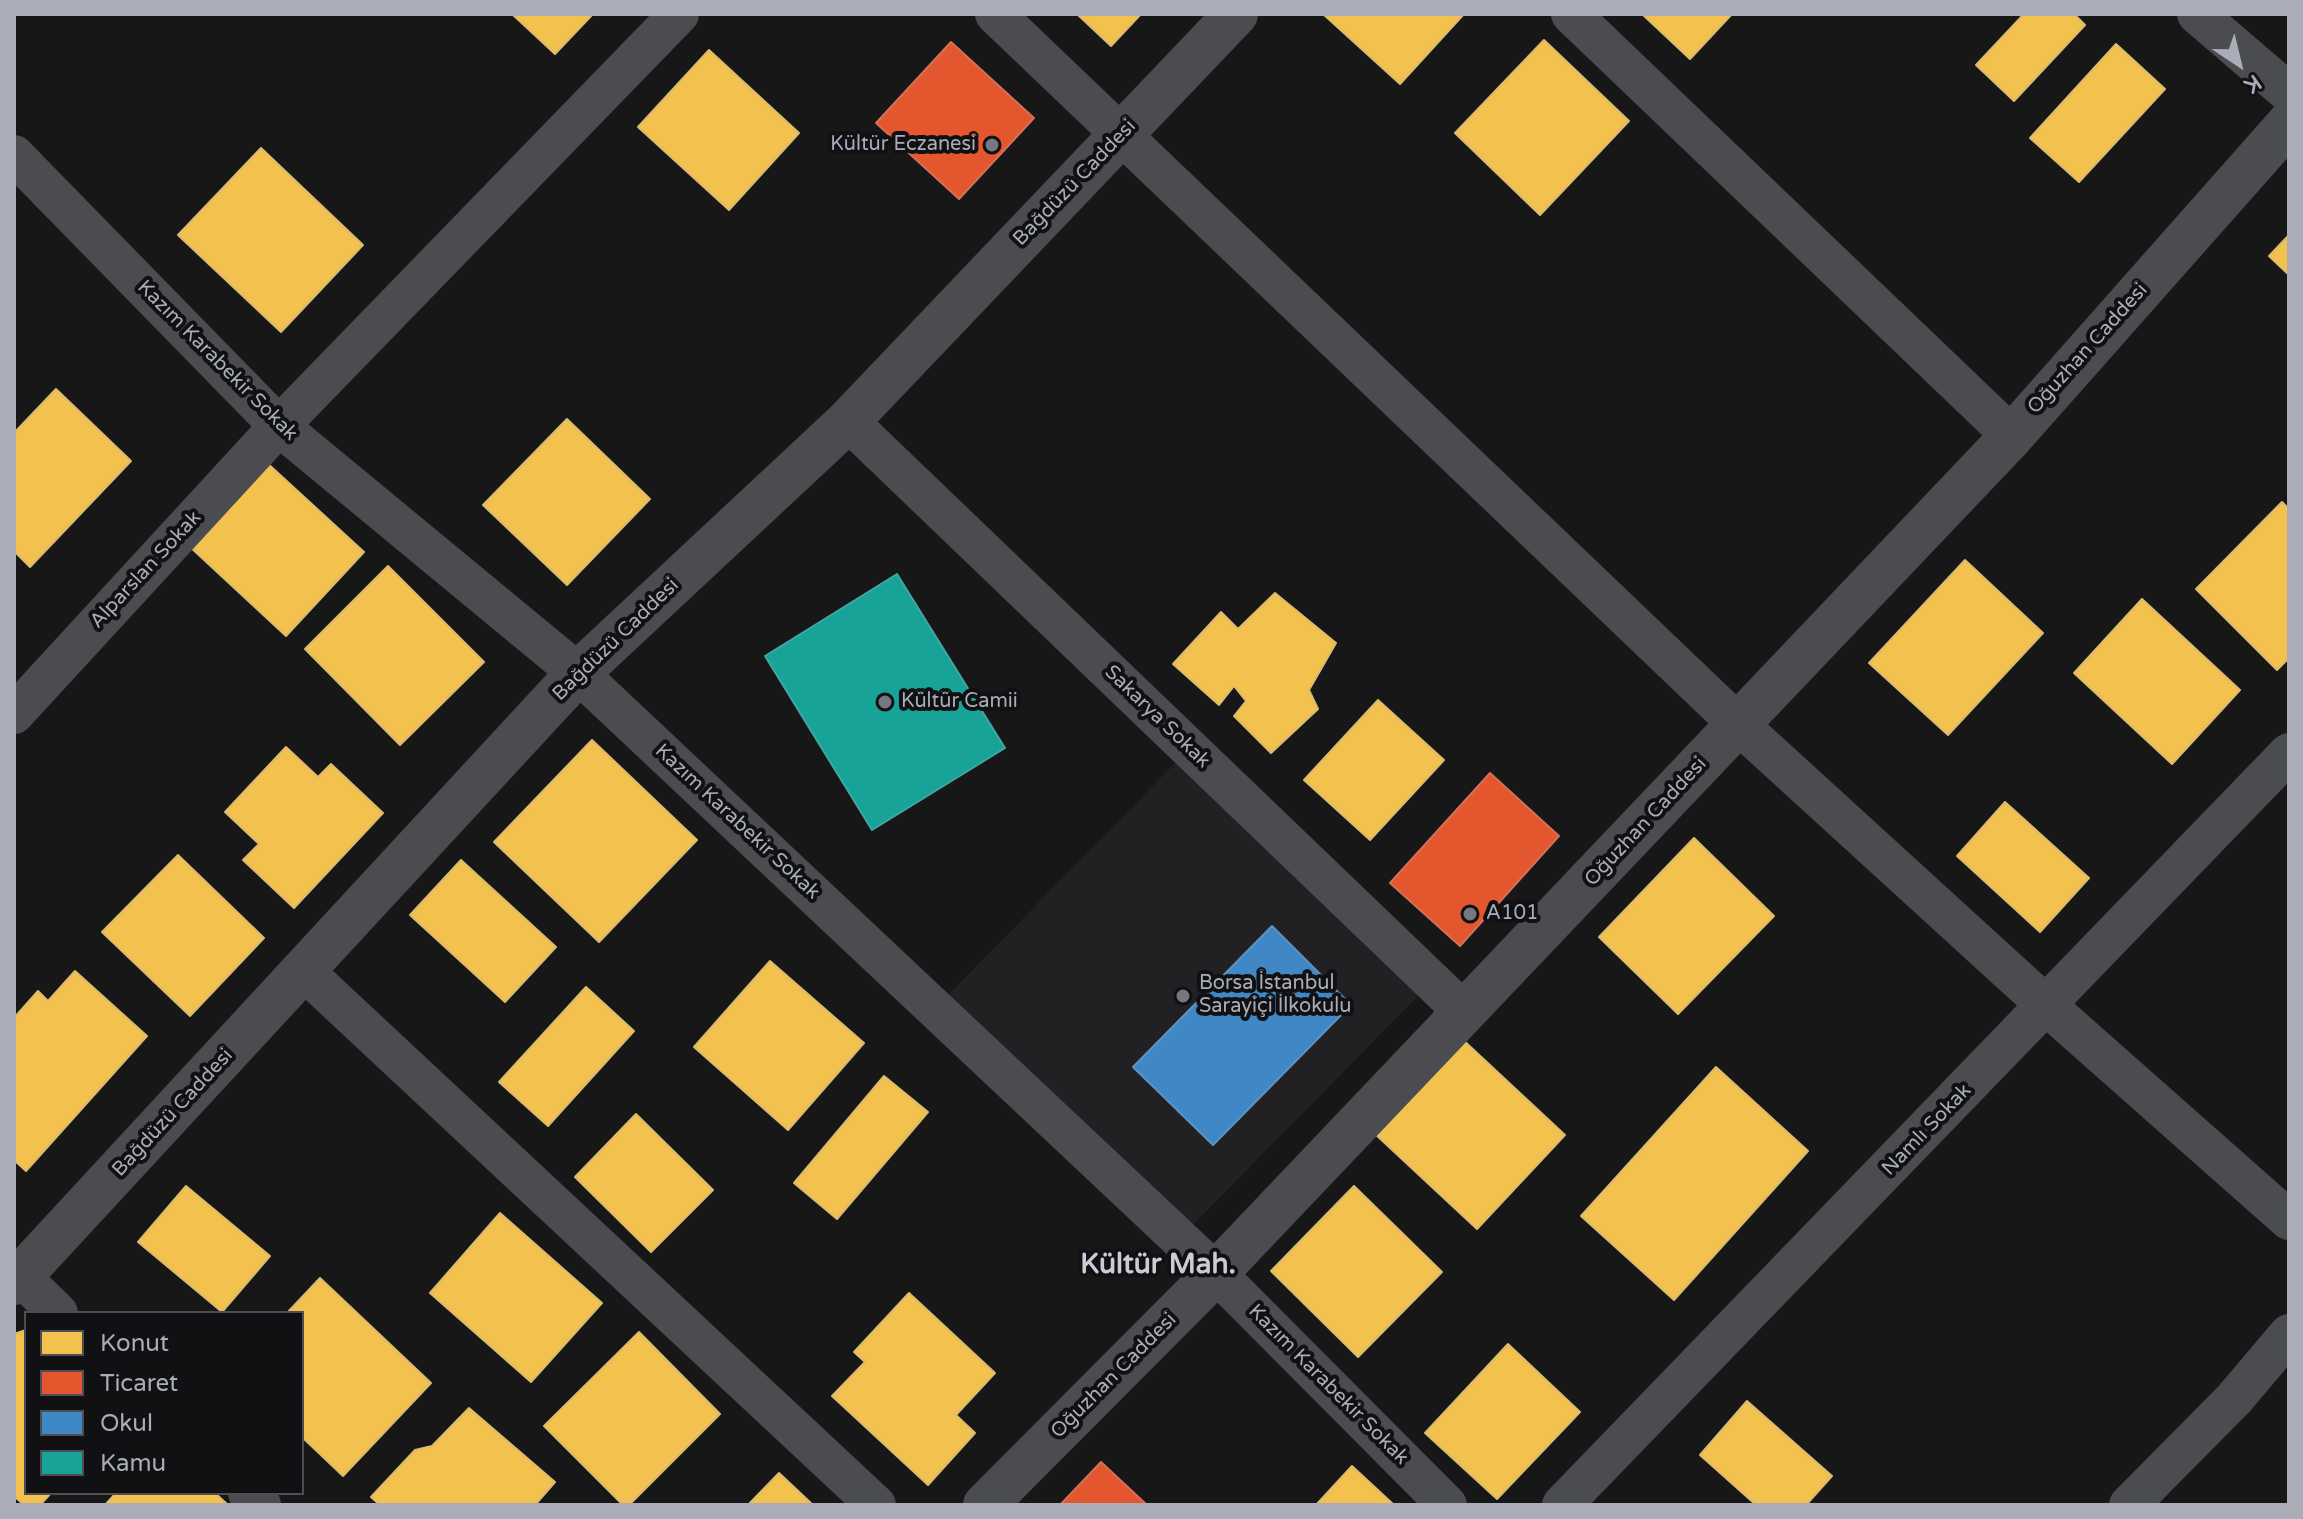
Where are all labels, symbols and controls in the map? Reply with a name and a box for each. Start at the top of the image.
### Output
north arrow [2199,24,2279,104]
text: K [2239,69,2266,99]
street label: Bağdüzü Caddesi [1009,115,1141,251]
place label: Kültür Eczanesi [830,133,976,157]
marker: Kültür Eczanesi [983,136,1001,154]
street label: Kazım Karabekir Sokak [132,276,302,446]
street label: Oğuzhan Caddesi [2023,279,2153,419]
street label: Alparslan Sokak [85,506,207,634]
street label: Bağdüzü Caddesi [548,574,684,706]
street label: Sakarya Sokak [1099,661,1215,773]
place label: Kültür Camii [901,690,1018,714]
marker: Kültür Camii [876,693,894,711]
street label: Kazım Karabekir Sokak [650,739,824,905]
street label: Oğuzhan Caddesi [1580,752,1712,892]
place label: A101 [1486,902,1539,926]
marker: A101 [1461,905,1479,923]
place label: Borsa İstanbul Sarayiçi İlkokulu [1199,972,1351,1019]
marker: Borsa İstanbul Sarayiçi İlkokulu [1174,987,1192,1005]
street label: Bağdüzü Caddesi [108,1044,238,1182]
street label: Namlı Sokak [1877,1079,1977,1181]
district label: Kültür Mah. [1080,1249,1236,1283]
street label: Kazım Karabekir Sokak [1243,1300,1413,1470]
street label: Oğuzhan Caddesi [1046,1308,1182,1444]
legend [24,1311,304,1495]
text: Konut [100,1329,169,1358]
text: Ticaret [100,1369,178,1398]
text: Okul [100,1409,153,1438]
text: Kamu [100,1449,166,1478]

